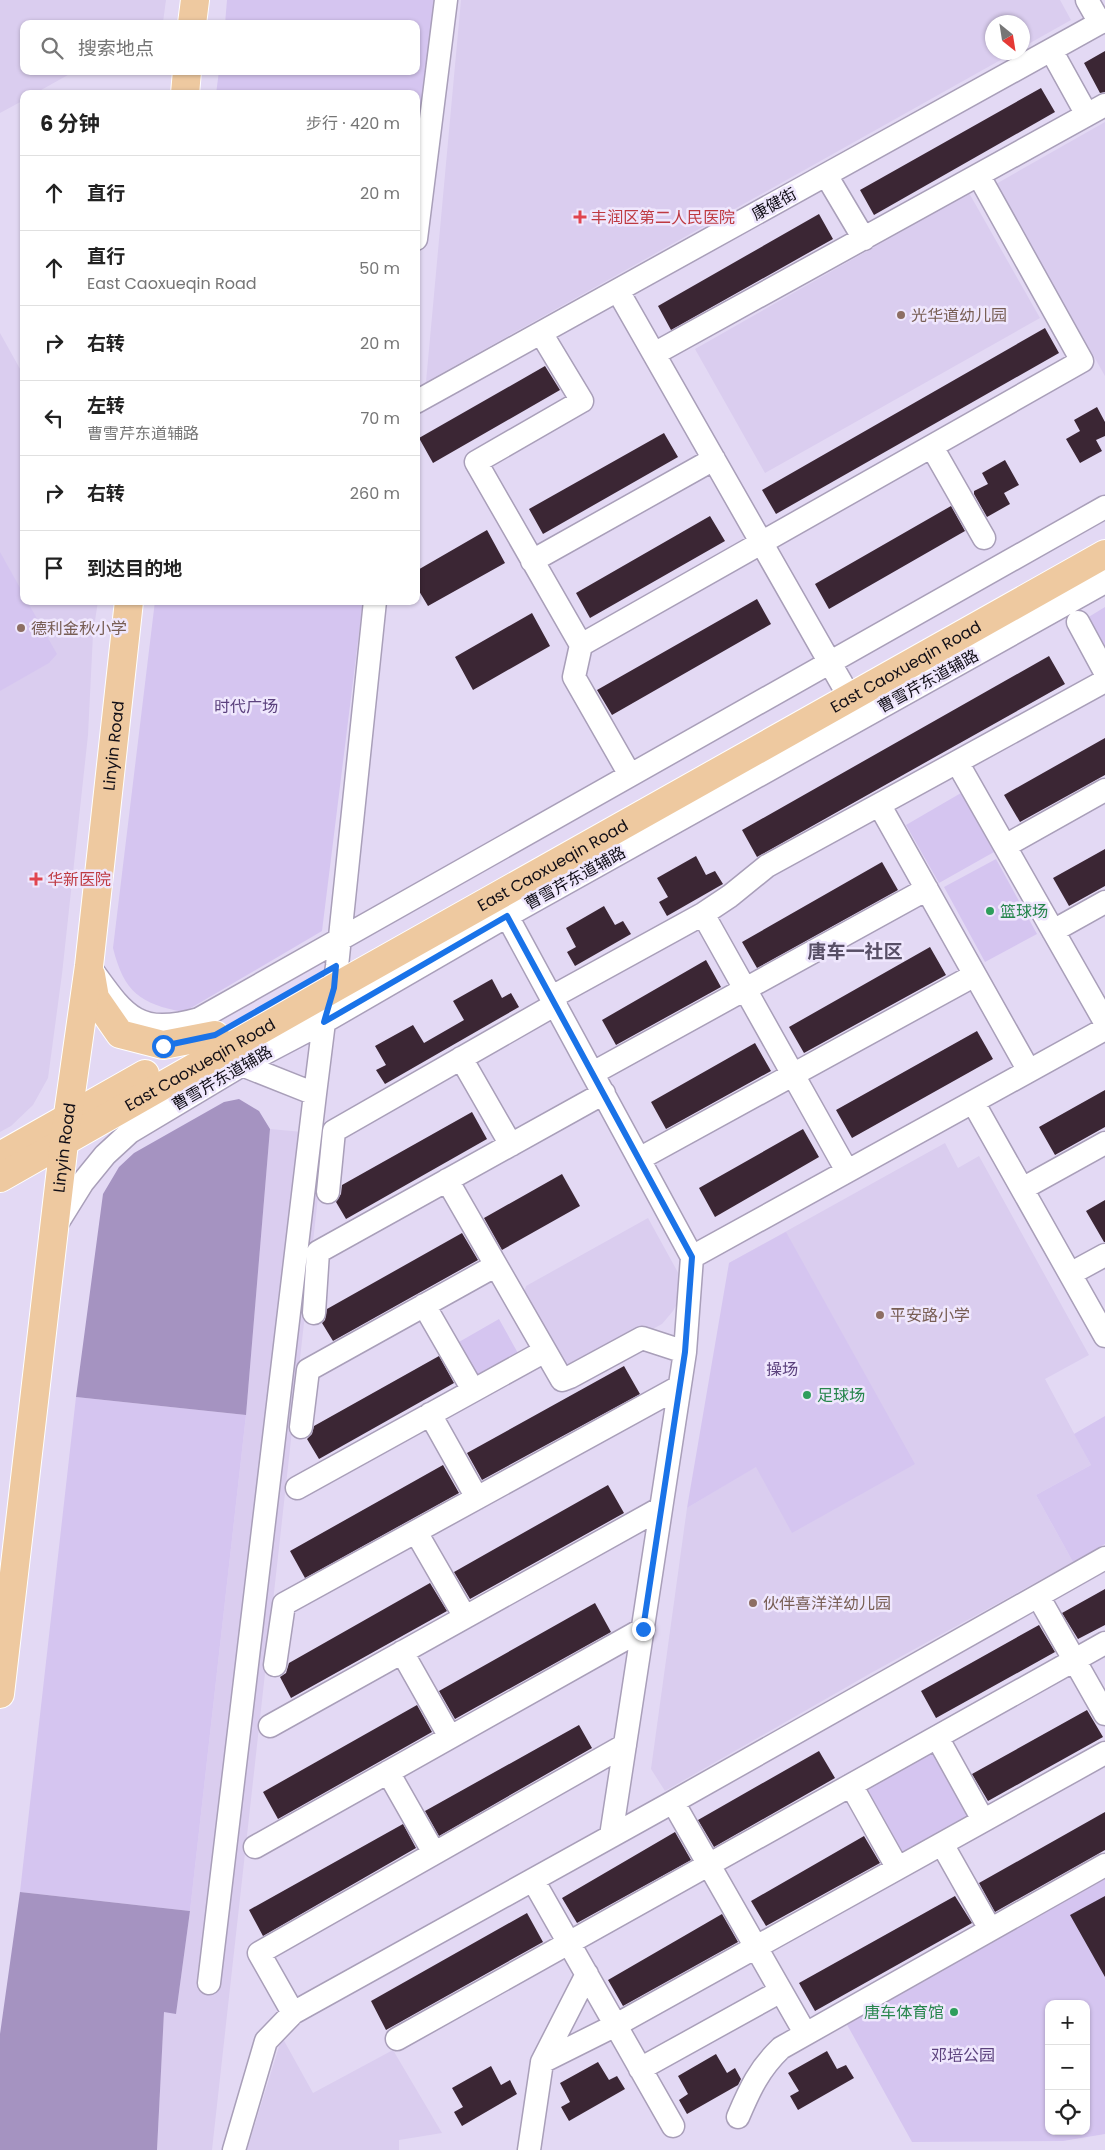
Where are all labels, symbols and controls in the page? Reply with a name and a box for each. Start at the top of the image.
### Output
north arrow [985,15,1030,60]
search box [20,20,420,75]
icon: search [38,34,66,62]
text: 搜索地点 [78,35,154,62]
text: 6 分钟 [40,109,100,138]
text: 步行 · 420 m [306,112,400,135]
icon: ahead [40,179,68,207]
text: 直行 [87,180,125,207]
text: 20 m [360,182,400,205]
street label: 康健街 [747,182,801,226]
place label: 丰润区第二人民医院 [591,206,735,229]
marker: 丰润区第二人民医院 [573,210,587,224]
text: 直行 [87,243,125,270]
icon: ahead [40,254,68,282]
text: 50 m [359,257,400,280]
text: East Caoxueqin Road [87,272,257,295]
place label: 光华道幼儿园 [911,304,1007,327]
marker: 光华道幼儿园 [895,309,907,321]
icon: right [40,329,68,357]
text: 右转 [87,330,125,357]
text: 20 m [360,332,400,355]
text: 左转 [87,392,125,419]
icon: left [40,404,68,432]
text: 70 m [360,407,400,430]
text: 曹雪芹东道辅路 [87,422,199,445]
icon: right [40,479,68,507]
text: 右转 [87,480,125,507]
text: 260 m [350,482,400,505]
icon: arrive [40,554,68,582]
text: 到达目的地 [87,555,182,582]
street label: East Caoxueqin Road [826,615,985,718]
place label: 德利金秋小学 [31,617,127,640]
marker: 德利金秋小学 [15,622,27,634]
street label: 曹雪芹东道辅路 [873,644,983,718]
park label: 时代广场 [214,695,278,718]
street label: Linyin Road [97,700,129,792]
street label: East Caoxueqin Road [473,813,632,917]
street label: 曹雪芹东道辅路 [520,841,630,915]
place label: 华新医院 [47,868,111,891]
marker: 华新医院 [29,872,43,886]
place label: 篮球场 [1000,900,1048,923]
marker: 篮球场 [984,905,996,917]
district label: 唐车一社区 [807,938,903,965]
street label: East Caoxueqin Road [120,1012,279,1116]
route start [152,1035,175,1058]
street label: 曹雪芹东道辅路 [168,1040,276,1116]
street label: Linyin Road [47,1101,81,1194]
place label: 平安路小学 [890,1304,970,1327]
marker: 平安路小学 [874,1309,886,1321]
park label: 操场 [766,1358,798,1381]
place label: 足球场 [817,1384,865,1407]
marker: 足球场 [801,1389,813,1401]
place label: 伙伴喜洋洋幼儿园 [763,1592,891,1615]
marker: 伙伴喜洋洋幼儿园 [747,1597,759,1609]
route end [632,1618,655,1641]
map controls [1045,2000,1090,2135]
button: + [1045,2000,1090,2045]
place label: 唐车体育馆 [864,2001,944,2024]
marker: 唐车体育馆 [948,2006,960,2018]
park label: 邓培公园 [931,2044,995,2067]
button: − [1045,2045,1090,2090]
button: locate [1045,2090,1090,2135]

